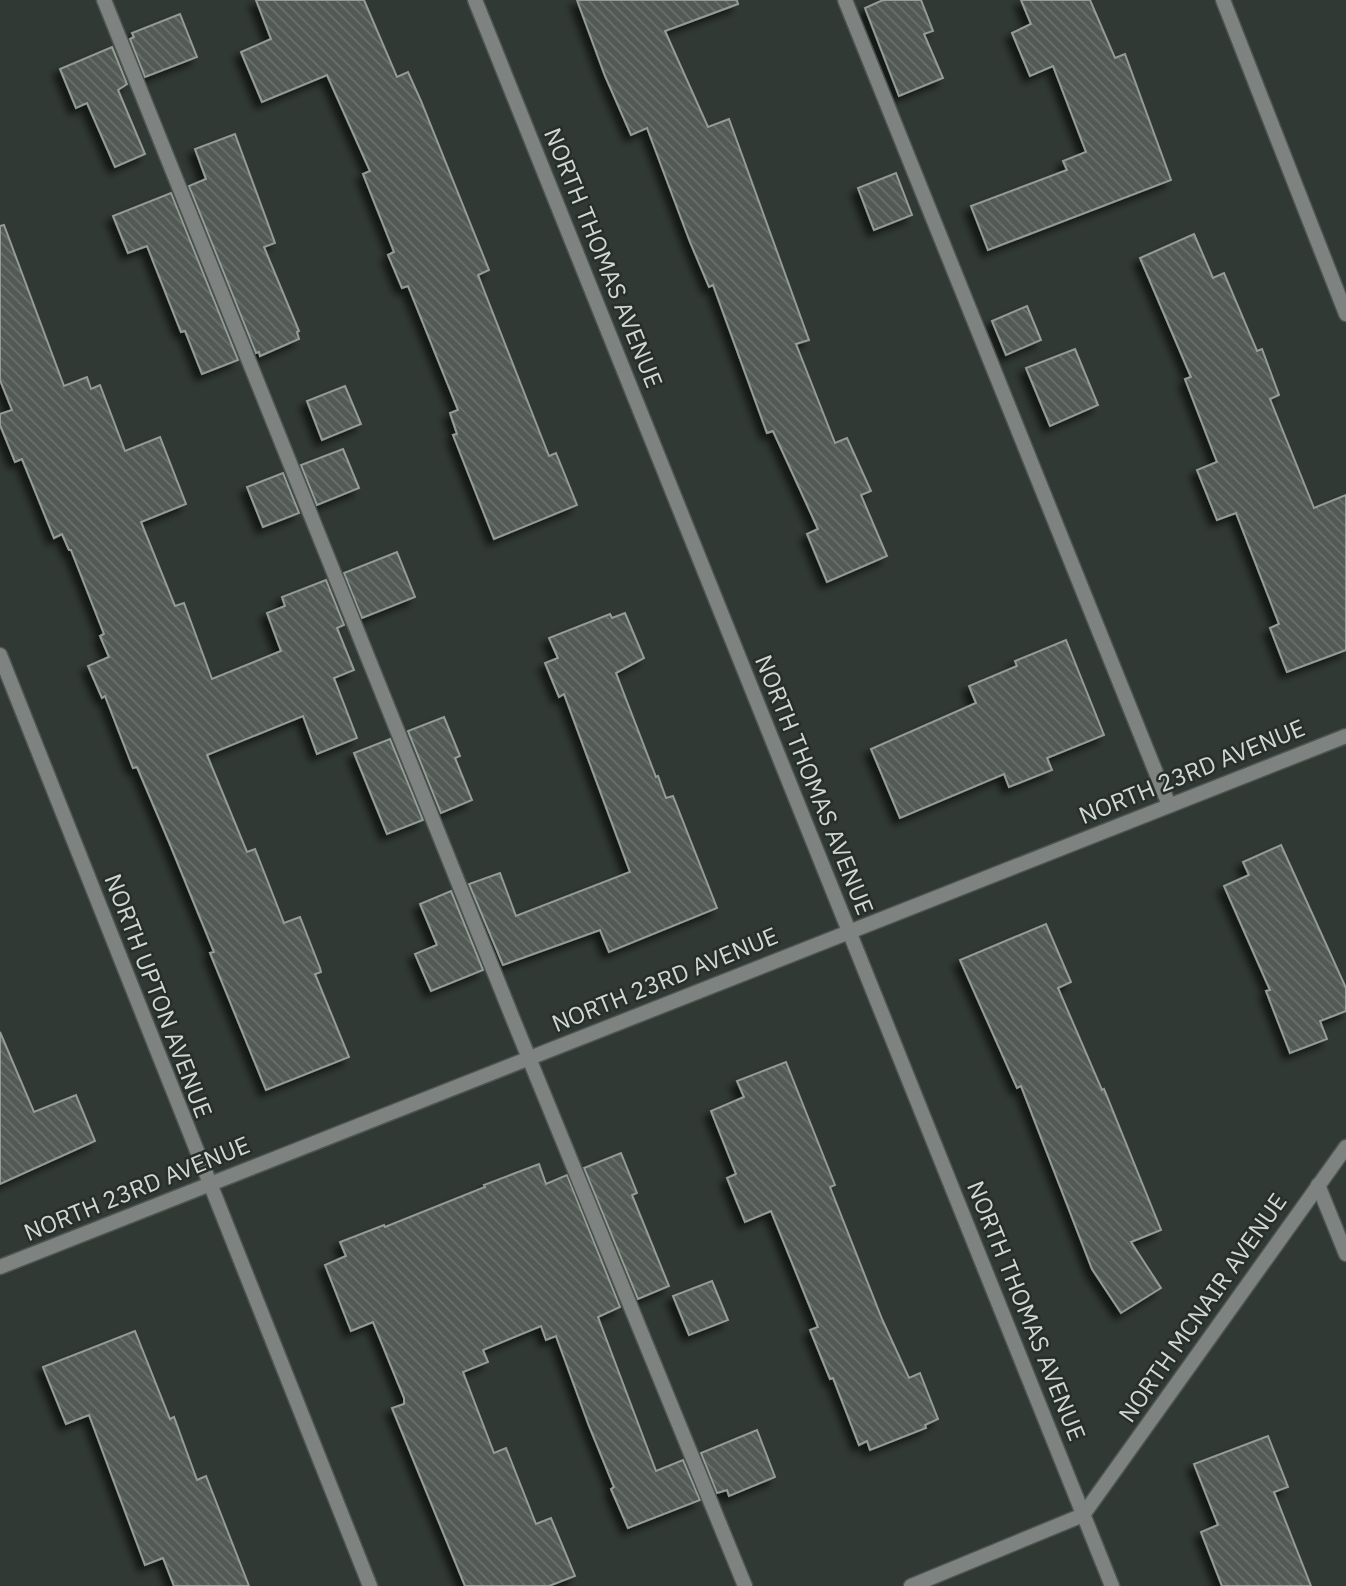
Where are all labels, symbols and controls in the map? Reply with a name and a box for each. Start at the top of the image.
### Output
street label: NORTH THOMAS AVENUE [537,123,671,392]
street label: NORTH THOMAS AVENUE [748,650,882,919]
street label: NORTH 23RD AVENUE [1074,711,1309,831]
street label: NORTH UPTON AVENUE [98,869,220,1122]
street label: NORTH 23RD AVENUE [547,919,782,1039]
street label: NORTH 23RD AVENUE [19,1128,254,1248]
street label: NORTH THOMAS AVENUE [960,1176,1094,1445]
street label: NORTH MCNAIR AVENUE [1111,1187,1293,1428]

